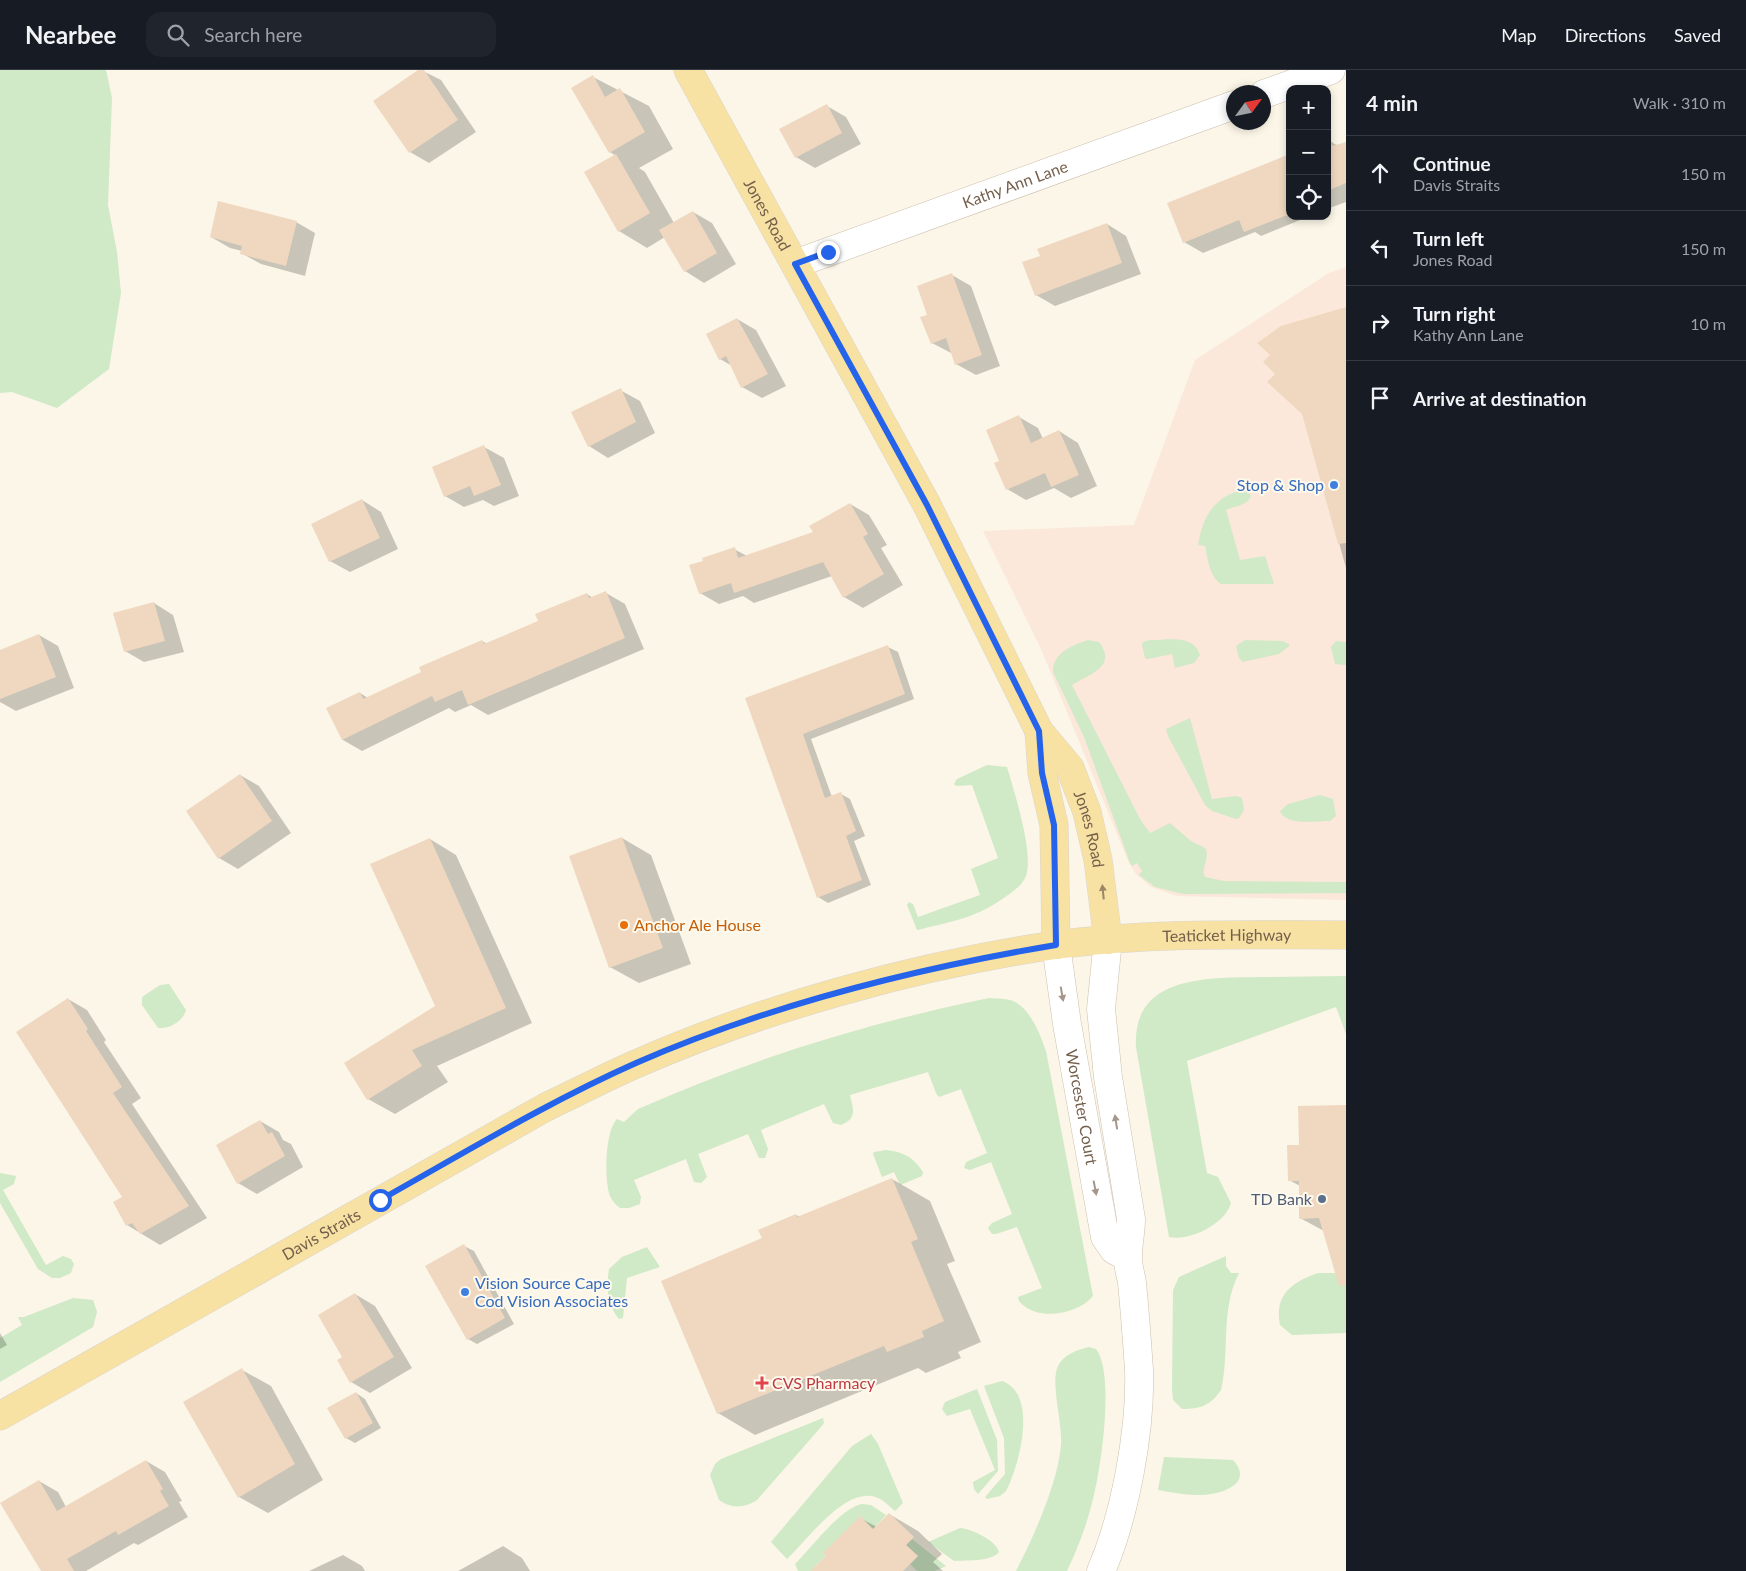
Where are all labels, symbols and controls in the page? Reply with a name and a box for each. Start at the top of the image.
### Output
search box [146,12,496,57]
text: Nearbee [25,20,116,49]
icon: search [164,21,192,49]
text: Search here [204,23,302,46]
text: Map [1501,24,1537,46]
text: Directions [1565,24,1646,46]
text: Saved [1674,24,1721,46]
north arrow [1226,85,1271,130]
map controls [1286,85,1331,220]
button: + [1286,85,1331,130]
text: 4 min [1366,90,1418,115]
text: Walk · 310 m [1633,93,1726,112]
button: − [1286,130,1331,175]
text: Continue [1413,152,1491,175]
street label: Kathy Ann Lane [960,156,1070,212]
icon: ahead [1366,159,1394,187]
text: 150 m [1681,164,1726,183]
street label: Jones Road [740,175,795,254]
button: locate [1286,175,1331,220]
text: Davis Straits [1413,175,1500,194]
text: Turn left [1413,227,1484,250]
icon: left [1366,234,1394,262]
text: 150 m [1681,239,1726,258]
route end [817,241,840,264]
text: Jones Road [1413,250,1492,269]
text: Turn right [1413,302,1495,325]
icon: right [1366,309,1394,337]
text: 10 m [1690,314,1726,333]
text: Kathy Ann Lane [1413,325,1524,344]
icon: arrive [1366,384,1394,412]
text: Arrive at destination [1413,387,1586,410]
place label: Stop & Shop [1237,475,1324,494]
marker: Stop & Shop [1328,479,1340,491]
street label: Jones Road [1070,787,1109,869]
one-way arrow [1099,883,1107,899]
place label: Anchor Ale House [634,915,761,934]
marker: Anchor Ale House [618,919,630,931]
street label: Teaticket Highway [1162,925,1292,945]
one-way arrow [1058,986,1066,1002]
street label: Worcester Court [1063,1048,1102,1166]
one-way arrow [1111,1114,1119,1130]
one-way arrow [1092,1181,1100,1197]
route start [369,1189,392,1212]
place label: TD Bank [1251,1189,1313,1208]
marker: TD Bank [1316,1193,1328,1205]
street label: Davis Straits [278,1204,364,1264]
place label: Vision Source Cape Cod Vision Associates [475,1273,628,1310]
marker: Vision Source Cape Cod Vision Associates [459,1286,471,1298]
place label: CVS Pharmacy [772,1373,876,1392]
marker: CVS Pharmacy [756,1377,768,1389]

